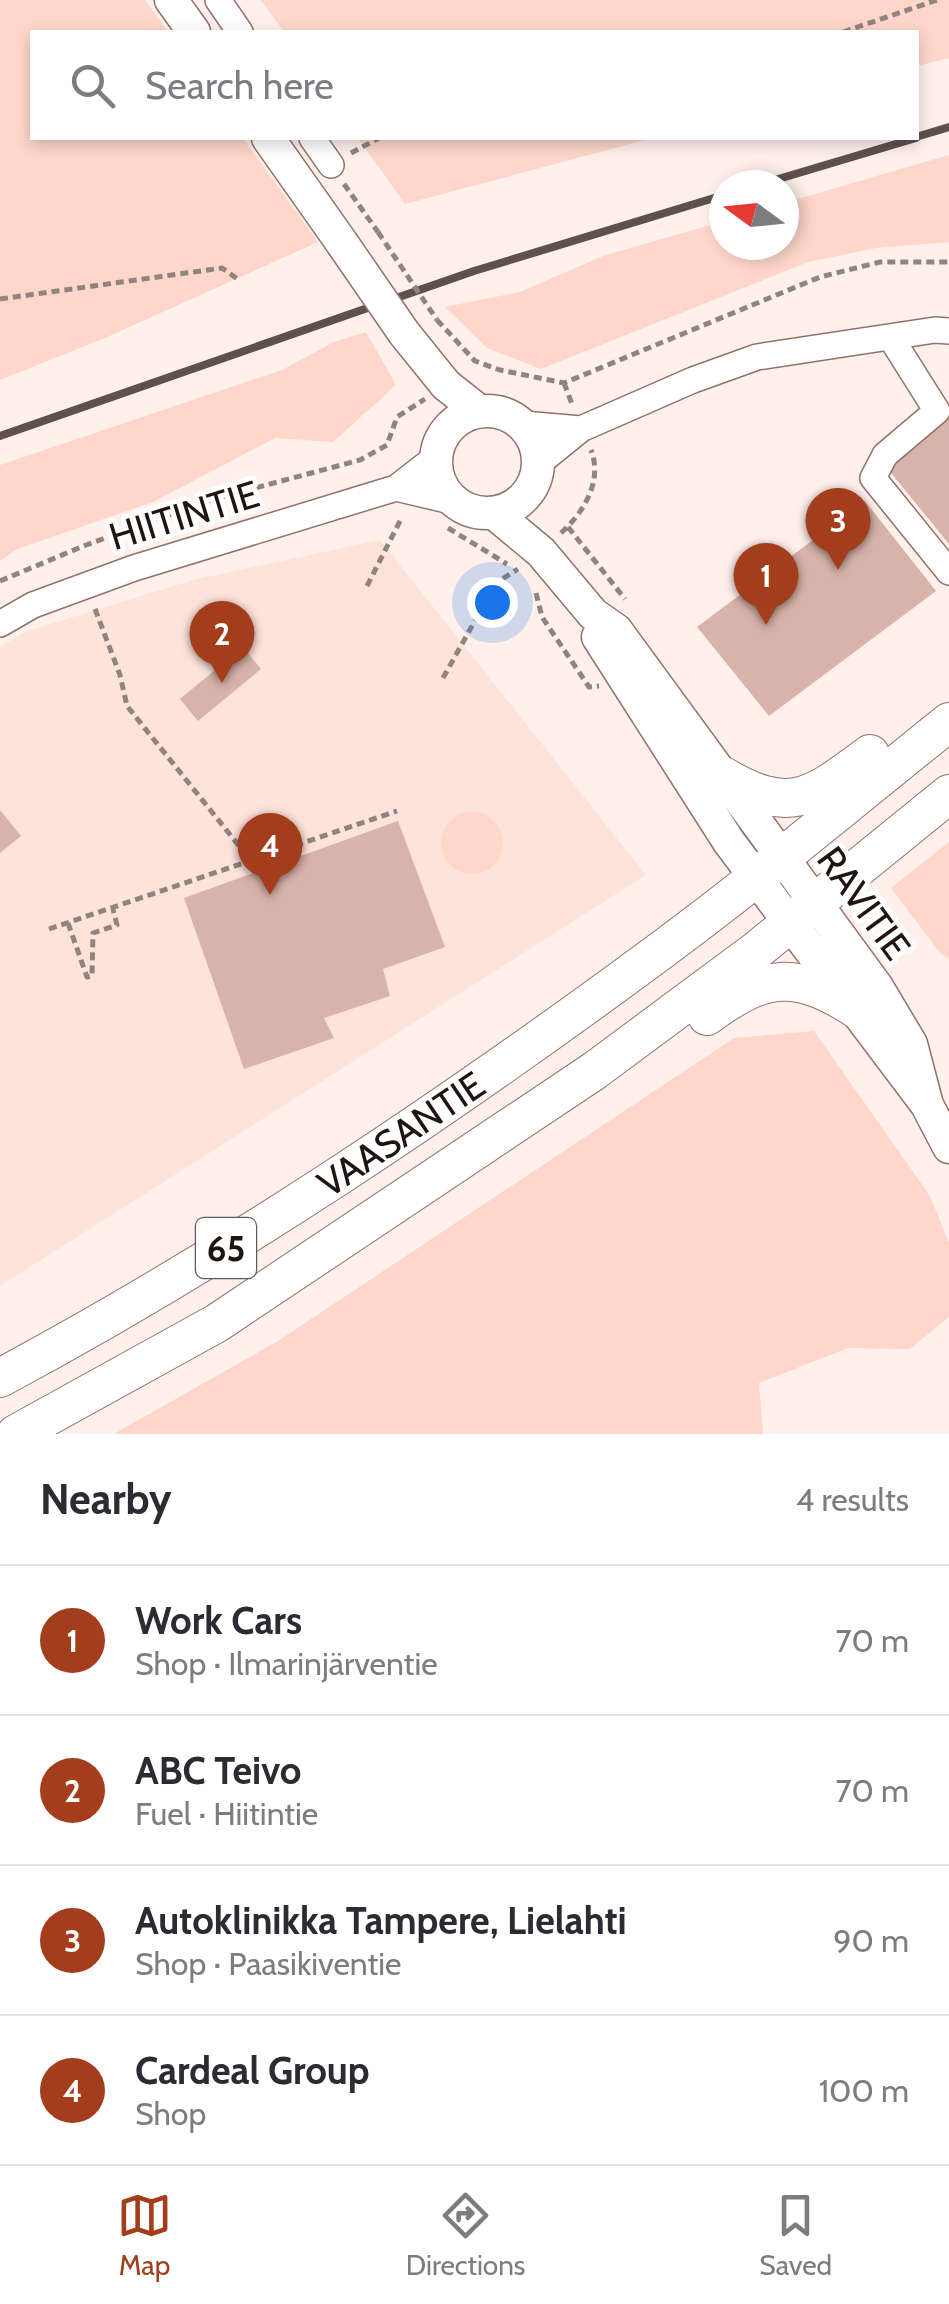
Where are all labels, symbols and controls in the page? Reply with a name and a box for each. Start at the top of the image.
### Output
search box [30,30,919,140]
icon: search [65,58,120,113]
text: Search here [145,62,334,109]
north arrow [709,170,799,260]
street label: HIITINTIE [104,470,264,560]
pin: 3 [806,488,870,570]
pin: 1 [734,542,798,625]
your location [467,577,518,628]
pin: 2 [190,600,254,683]
pin: 4 [238,812,302,895]
street label: RAVITIE [807,837,921,969]
street label: VAASANTIE [308,1061,494,1207]
road number: 65 [196,1218,256,1278]
text: Nearby [40,1473,172,1525]
text: 4 results [796,1480,909,1519]
text: Work Cars [135,1597,302,1644]
text: 1 [67,1621,78,1660]
text: 70 m [836,1621,909,1660]
text: Shop · Ilmarinjärventie [135,1644,438,1683]
text: ABC Teivo [135,1747,301,1794]
text: 2 [64,1771,81,1810]
text: 70 m [836,1771,909,1810]
text: Fuel · Hiitintie [135,1794,318,1833]
text: Autoklinikka Tampere, Lielahti [135,1897,627,1944]
text: 3 [64,1921,81,1960]
text: 90 m [833,1921,909,1960]
text: Shop · Paasikiventie [135,1944,401,1983]
text: Cardeal Group [135,2047,370,2094]
text: 4 [63,2071,82,2110]
text: 100 m [819,2071,909,2110]
text: Shop [135,2094,206,2133]
tab: Map [117,2188,172,2282]
tab: Directions [406,2188,525,2282]
tab: Saved [759,2188,832,2282]

